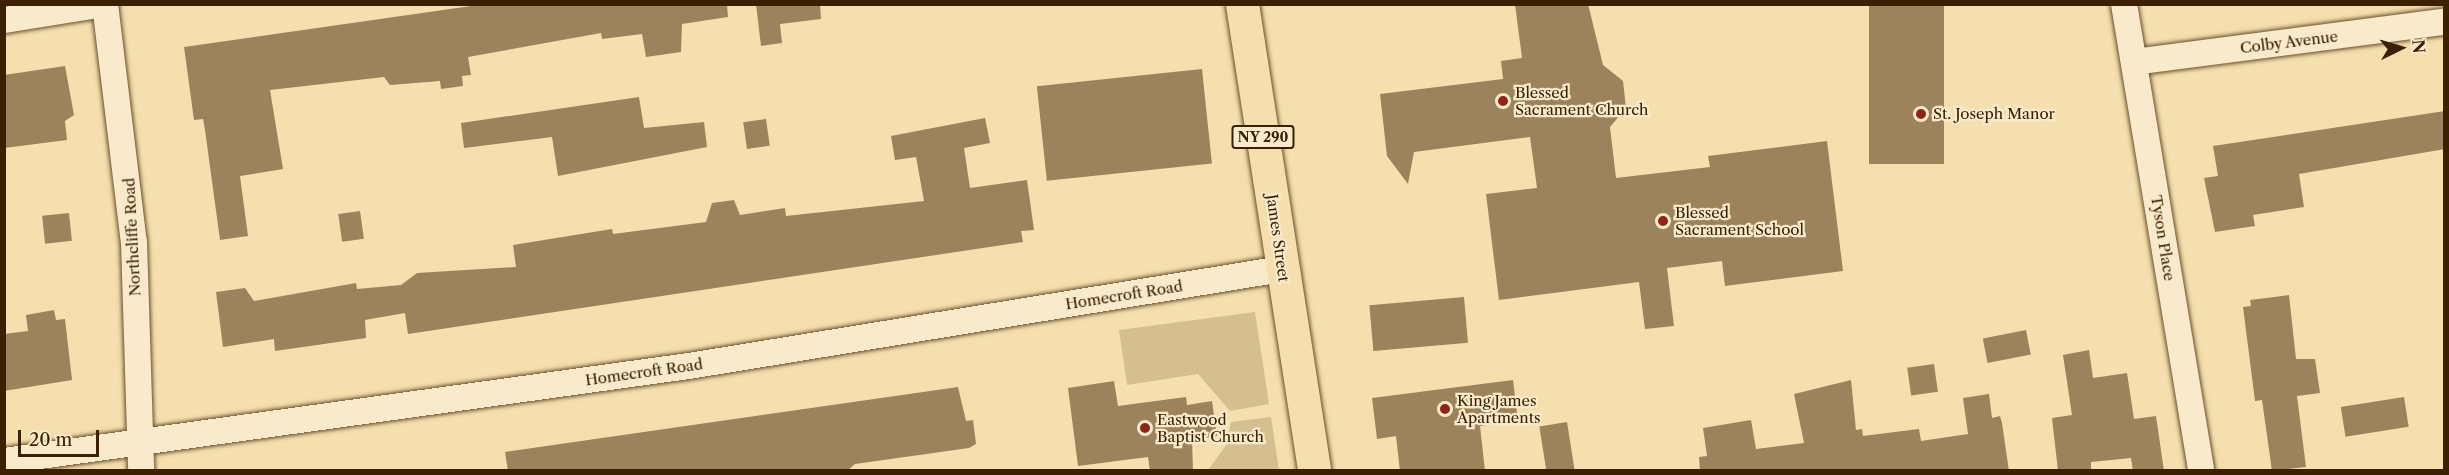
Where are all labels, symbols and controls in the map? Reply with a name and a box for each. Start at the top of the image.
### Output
north arrow [2371,18,2431,78]
street label: Colby Avenue [2238,27,2340,57]
text: N [2408,39,2429,54]
place label: Blessed Sacrament Church [1515,83,1648,118]
marker: Blessed Sacrament Church [1496,94,1510,108]
place label: St. Joseph Manor [1933,105,2055,123]
marker: St. Joseph Manor [1914,107,1928,121]
road number: NY 290 [1230,126,1296,148]
street label: Northcliffe Road [120,177,144,297]
street label: James Street [1263,193,1293,283]
street label: Tyson Place [2147,194,2179,282]
place label: Blessed Sacrament School [1675,203,1804,238]
marker: Blessed Sacrament School [1656,214,1670,228]
street label: Homecroft Road [1064,277,1184,313]
street label: Homecroft Road [584,355,704,389]
place label: King James Apartments [1457,391,1540,426]
marker: King James Apartments [1438,402,1452,416]
place label: Eastwood Baptist Church [1157,410,1264,445]
scale bar [21,418,102,456]
marker: Eastwood Baptist Church [1138,421,1152,435]
text: 20 m [29,429,72,451]

